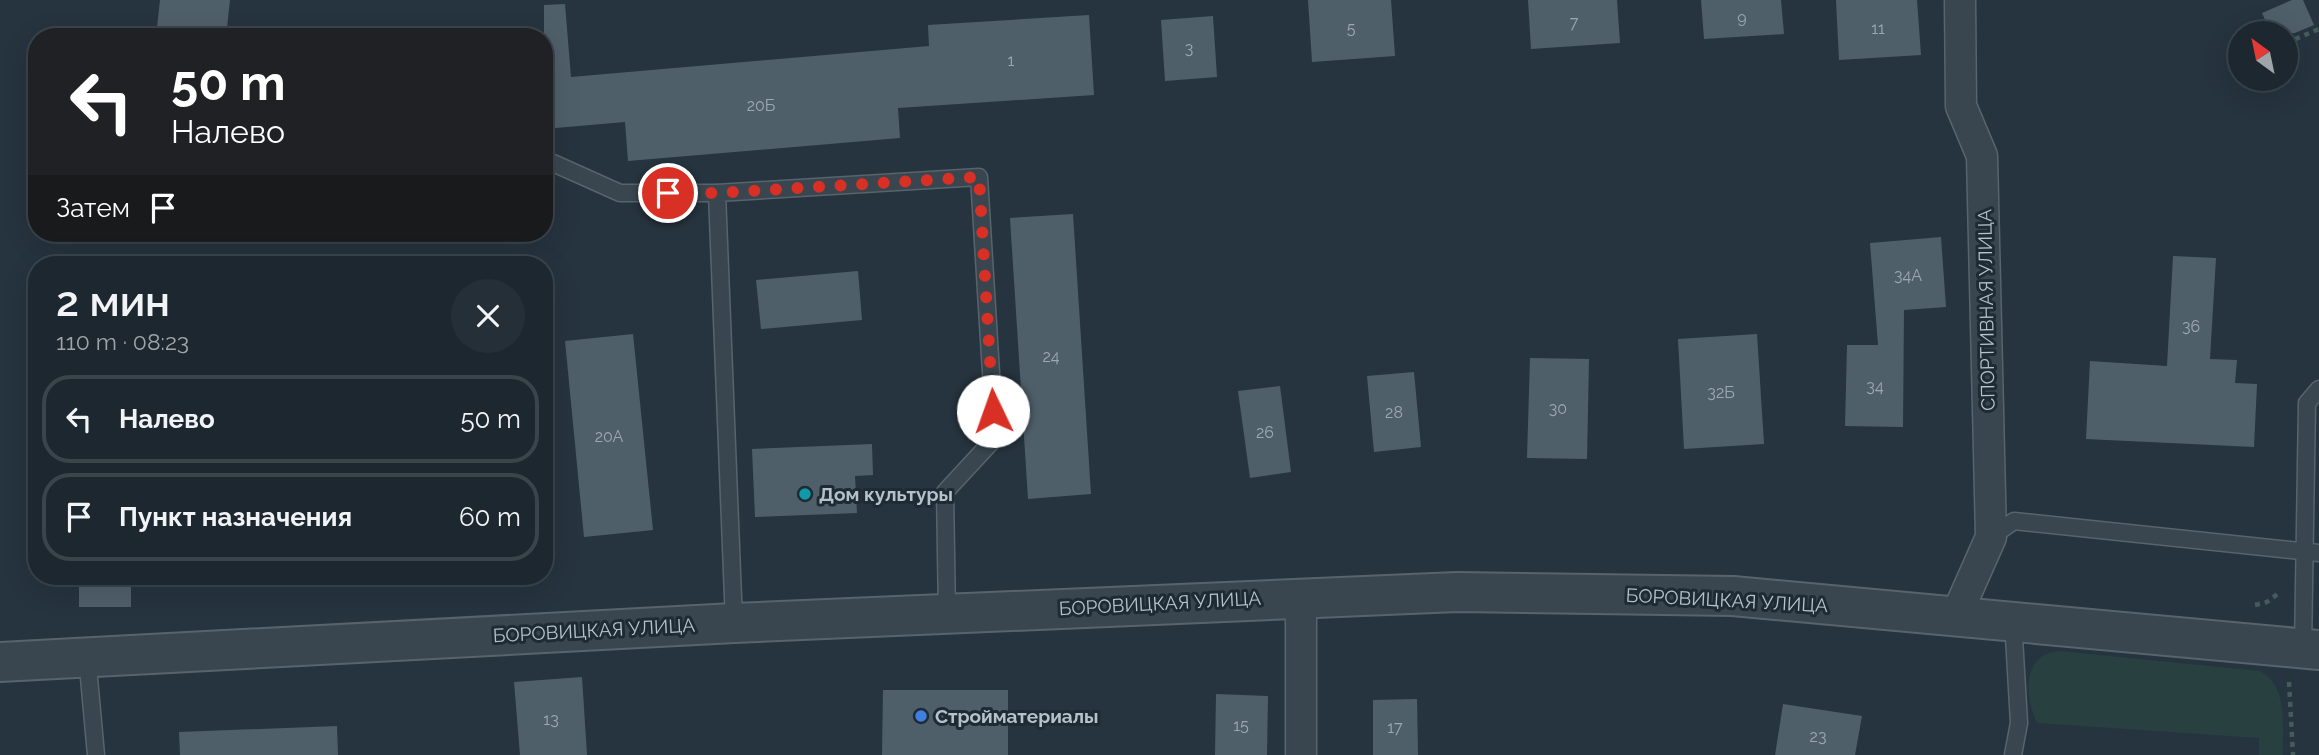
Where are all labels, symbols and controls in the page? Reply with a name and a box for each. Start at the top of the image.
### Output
house number: 9 [1737,8,1747,27]
house number: 7 [1570,13,1579,32]
house number: 5 [1347,19,1356,38]
house number: 11 [1871,19,1885,38]
north arrow [2228,21,2298,91]
map controls [2228,21,2298,91]
house number: 3 [1185,39,1193,58]
house number: 1 [1008,51,1015,70]
text: 50 m [171,54,286,111]
icon: left [56,56,147,147]
house number: 20Б [747,96,775,115]
text: Налево [171,113,285,150]
pin [638,163,698,223]
icon: arrive [649,174,687,212]
icon: arrive [144,189,182,227]
text: Затем [56,193,130,223]
street label: СПОРТИВНАЯ УЛИЦА [1973,209,1999,411]
house number: 34А [1894,266,1922,285]
text: 2 мин [56,277,170,326]
button: close [451,279,525,353]
house number: 36 [2182,317,2200,336]
text: 110 m · 08:23 [56,328,189,355]
house number: 24 [1042,347,1060,366]
position arrow [956,374,1030,448]
house number: 34 [1866,377,1884,396]
house number: 32Б [1707,383,1735,402]
house number: 30 [1549,399,1567,418]
icon: left [60,400,98,438]
house number: 28 [1385,403,1403,422]
text: Налево [119,404,215,434]
text: 50 m [460,404,521,434]
house number: 26 [1256,423,1274,442]
house number: 20А [595,427,624,446]
place label: Дом культуры [819,483,953,505]
marker: Дом культуры [797,486,813,502]
icon: arrive [60,498,98,536]
text: Пункт назначения [119,502,352,532]
text: 60 m [459,502,521,532]
street label: БОРОВИЦКАЯ УЛИЦА [1625,584,1829,616]
street label: БОРОВИЦКАЯ УЛИЦА [1058,587,1262,619]
street label: БОРОВИЦКАЯ УЛИЦА [492,614,696,646]
place label: Стройматериалы [935,705,1099,727]
marker: Стройматериалы [913,708,929,724]
house number: 13 [543,710,559,729]
house number: 15 [1233,716,1249,735]
house number: 17 [1387,718,1403,737]
house number: 23 [1810,727,1826,746]

